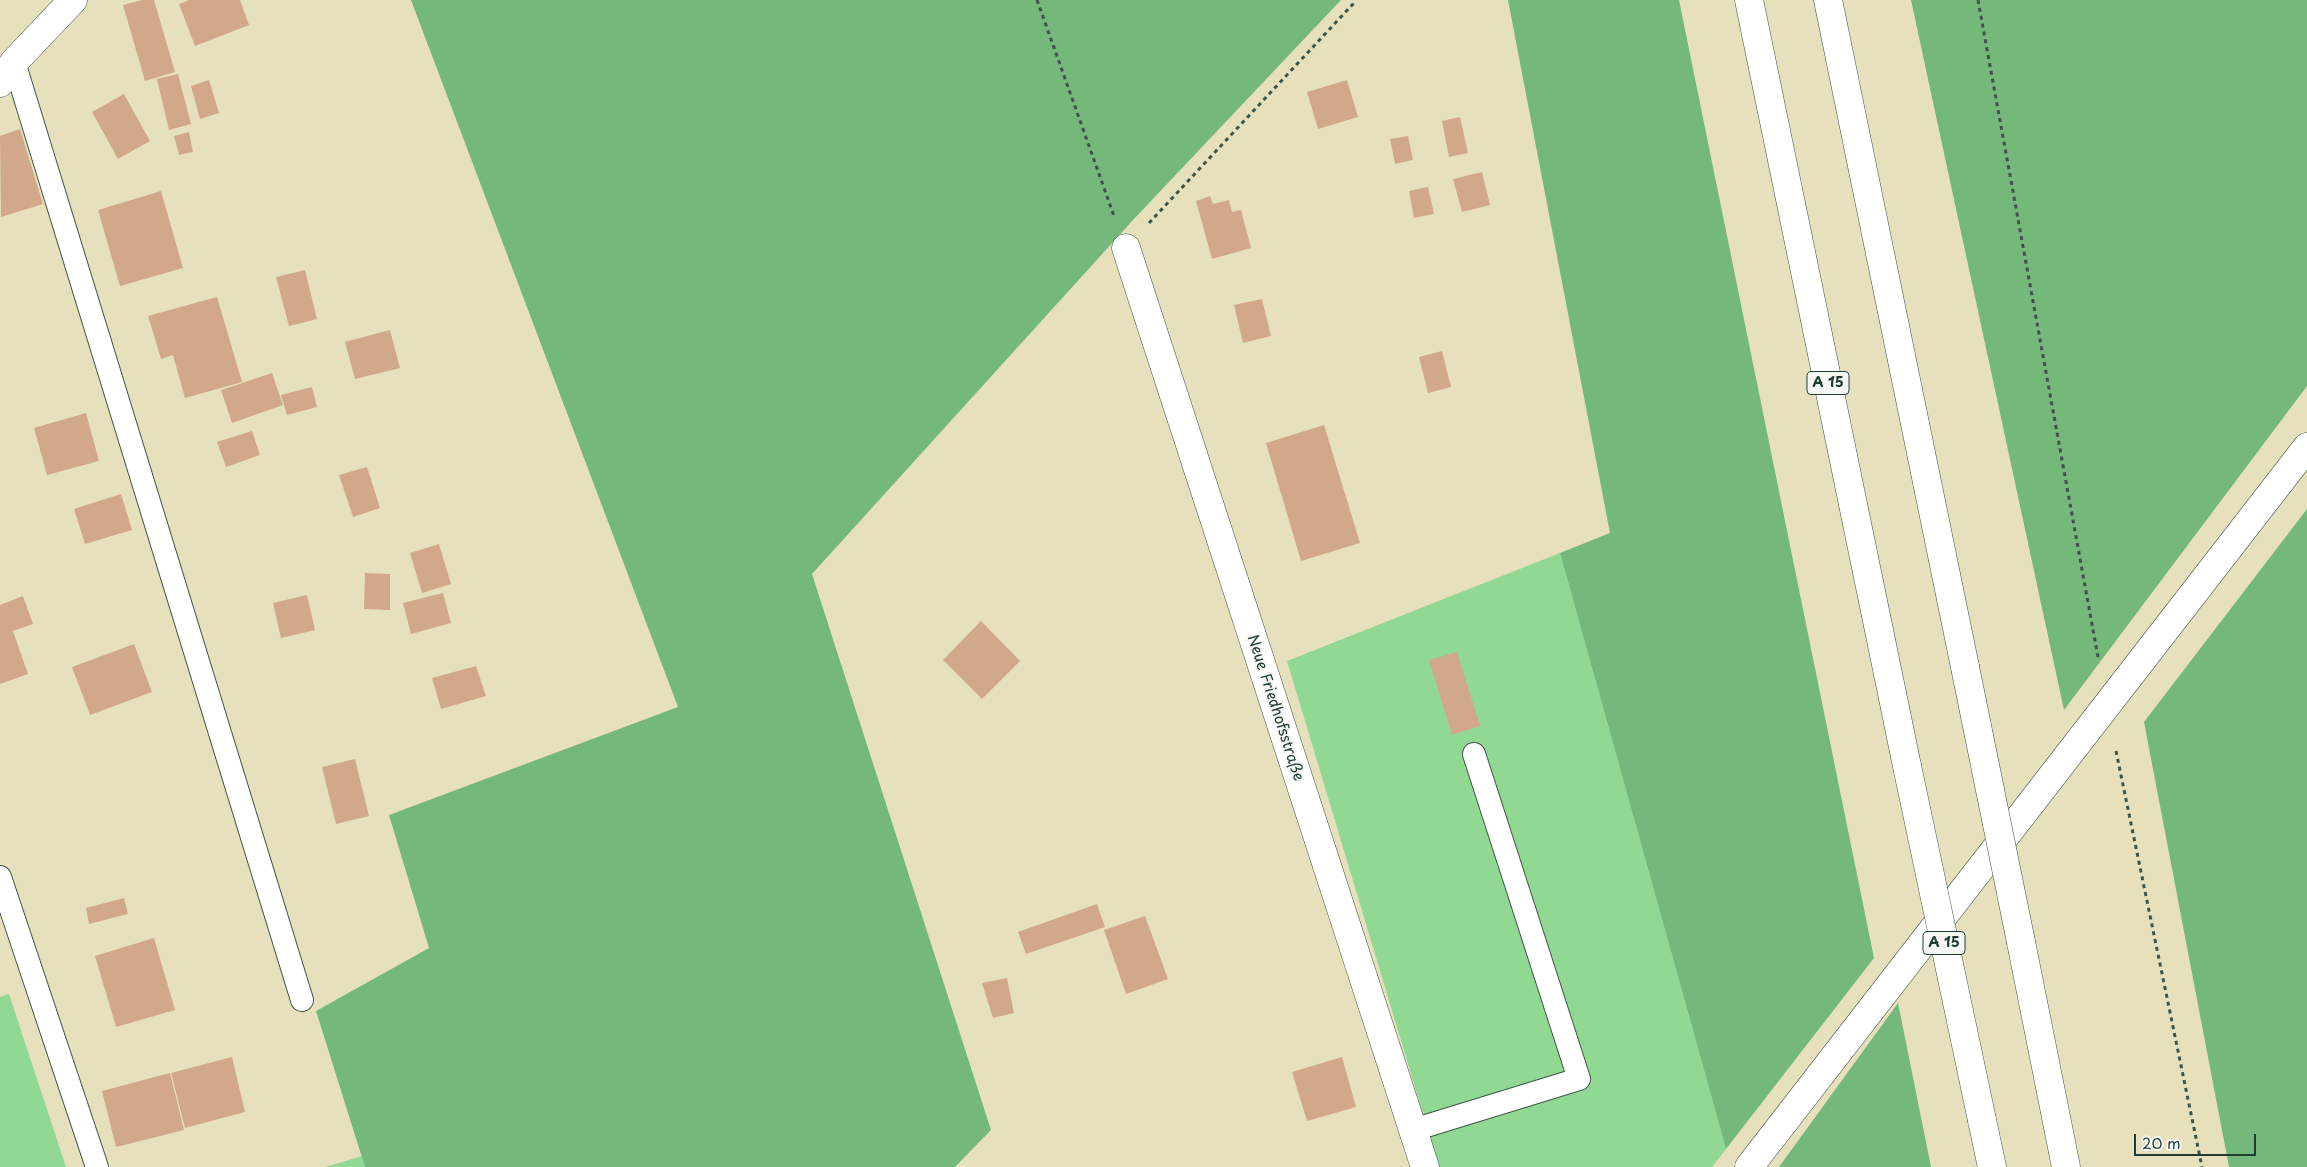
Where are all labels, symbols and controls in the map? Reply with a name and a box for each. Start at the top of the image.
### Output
road number: A 15 [1807,372,1849,394]
street label: Neue Friedhofsstraße [1243,633,1307,783]
road number: A 15 [1923,931,1965,954]
scale bar [2137,1124,2260,1156]
text: 20 m [2142,1131,2181,1154]

